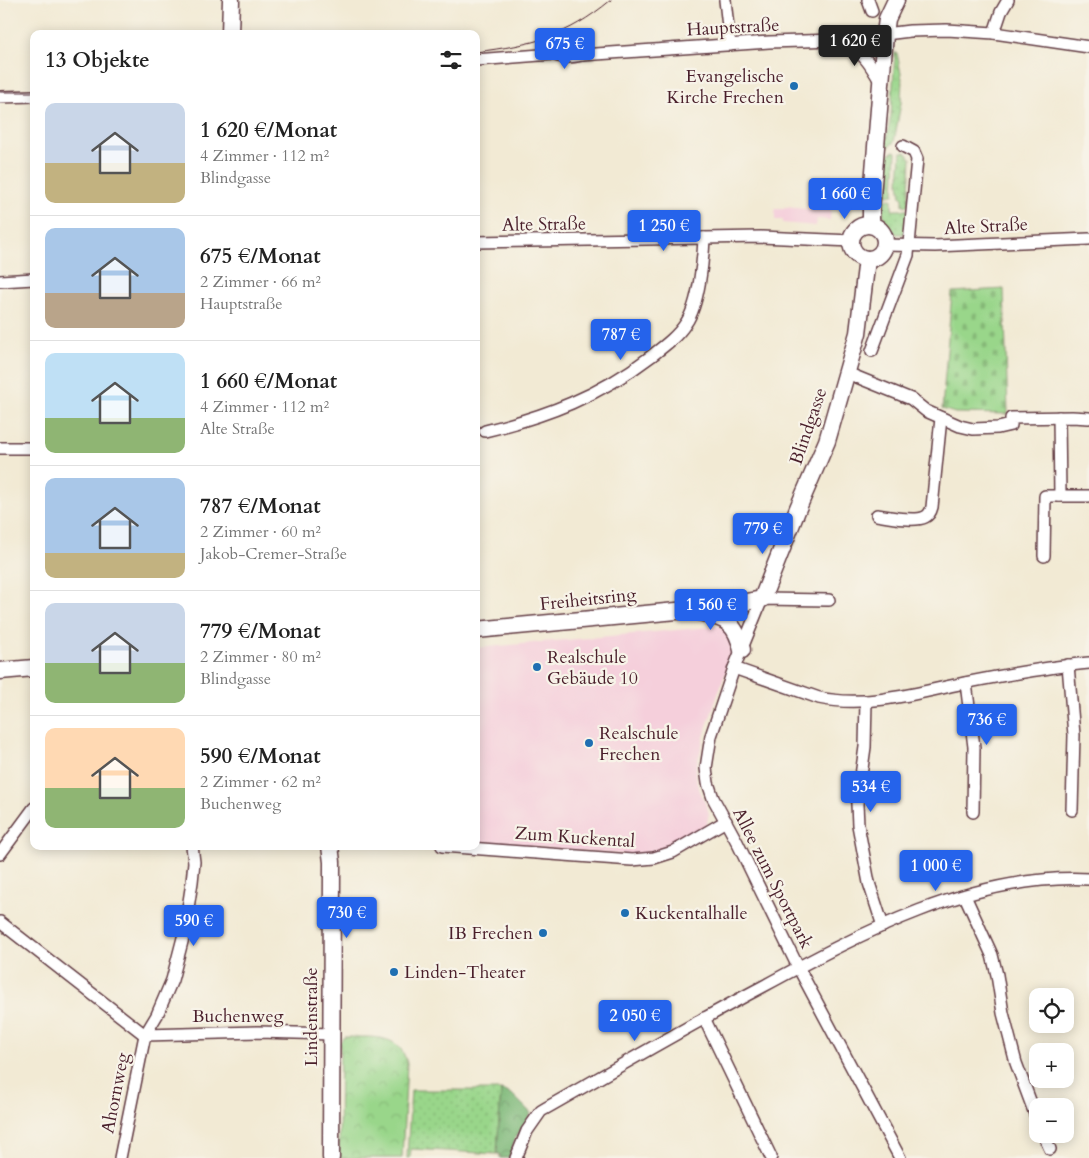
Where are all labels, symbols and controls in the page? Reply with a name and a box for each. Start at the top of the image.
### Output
street label: Hauptstraße [686,13,780,42]
pin: 1 620 € [809,24,901,67]
pin: 675 € [530,28,600,70]
text: 1 620 € [830,30,880,52]
text: 675 € [546,33,584,55]
text: 13 Objekte [45,46,150,75]
icon: filters [437,46,465,74]
place label: Evangelische Kirche Frechen [666,64,785,110]
marker: Evangelische Kirche Frechen [788,80,800,92]
text: 1 620 €/Monat [200,116,337,145]
icon: home [85,123,145,183]
text: 4 Zimmer · 112 m² [200,145,329,167]
text: Blindgasse [200,167,271,189]
pin: 1 660 € [799,178,891,220]
text: 1 660 € [820,183,870,205]
pin: 1 250 € [618,210,710,252]
street label: Alte Straße [502,211,586,238]
street label: Alte Straße [943,212,1029,241]
text: 1 250 € [639,215,689,237]
text: 675 €/Monat [200,242,321,271]
icon: home [85,248,145,308]
text: 2 Zimmer · 66 m² [200,271,321,293]
text: Hauptstraße [200,293,283,315]
pin: 787 € [586,318,656,361]
text: 787 € [602,324,640,346]
text: 1 660 €/Monat [200,367,337,396]
icon: home [85,373,145,433]
street label: Blindgasse [784,384,833,468]
text: 4 Zimmer · 112 m² [200,396,329,418]
text: Alte Straße [200,418,275,440]
text: 787 €/Monat [200,492,321,521]
icon: home [85,498,145,558]
pin: 779 € [728,512,798,555]
text: 779 € [744,518,782,540]
text: 2 Zimmer · 60 m² [200,521,321,543]
text: Jakob-Cremer-Straße [200,543,347,565]
street label: Freiheitsring [539,582,638,617]
pin: 1 560 € [665,588,757,631]
text: 1 560 € [686,594,736,616]
text: 779 €/Monat [200,617,321,646]
icon: home [85,623,145,683]
place label: Realschule Gebäude 10 [547,645,638,691]
text: 2 Zimmer · 80 m² [200,646,321,668]
marker: Realschule Gebäude 10 [531,661,543,673]
text: Blindgasse [200,668,271,690]
pin: 736 € [952,704,1022,746]
text: 736 € [968,709,1006,731]
place label: Realschule Frechen [599,721,679,767]
marker: Realschule Frechen [583,737,595,749]
text: 590 €/Monat [200,742,321,771]
icon: home [85,748,145,808]
pin: 534 € [836,770,906,813]
text: 2 Zimmer · 62 m² [200,771,321,793]
text: 534 € [852,776,890,798]
text: Buchenweg [200,793,281,815]
street label: Allee zum Sportpark [726,803,819,953]
street label: Zum Kuckental [514,821,636,854]
pin: 1 000 € [890,850,982,892]
text: 1 000 € [911,855,961,877]
pin: 730 € [312,896,382,939]
place label: Kuckentalhalle [635,901,748,926]
text: 730 € [328,902,366,924]
pin: 590 € [159,904,229,947]
marker: Kuckentalhalle [619,907,631,919]
text: 590 € [175,910,213,932]
place label: IB Frechen [448,921,534,946]
marker: IB Frechen [537,927,549,939]
place label: Linden-Theater [404,960,526,985]
marker: Linden-Theater [388,966,400,978]
street label: Lindenstraße [299,967,324,1067]
map controls [1029,988,1074,1143]
button: locate [1029,988,1074,1033]
pin: 2 050 € [589,1000,681,1042]
street label: Buchenweg [192,1004,285,1029]
text: 2 050 € [610,1005,660,1027]
button: + [1029,1043,1074,1088]
street label: Ahornweg [95,1050,136,1136]
button: − [1029,1098,1074,1143]

